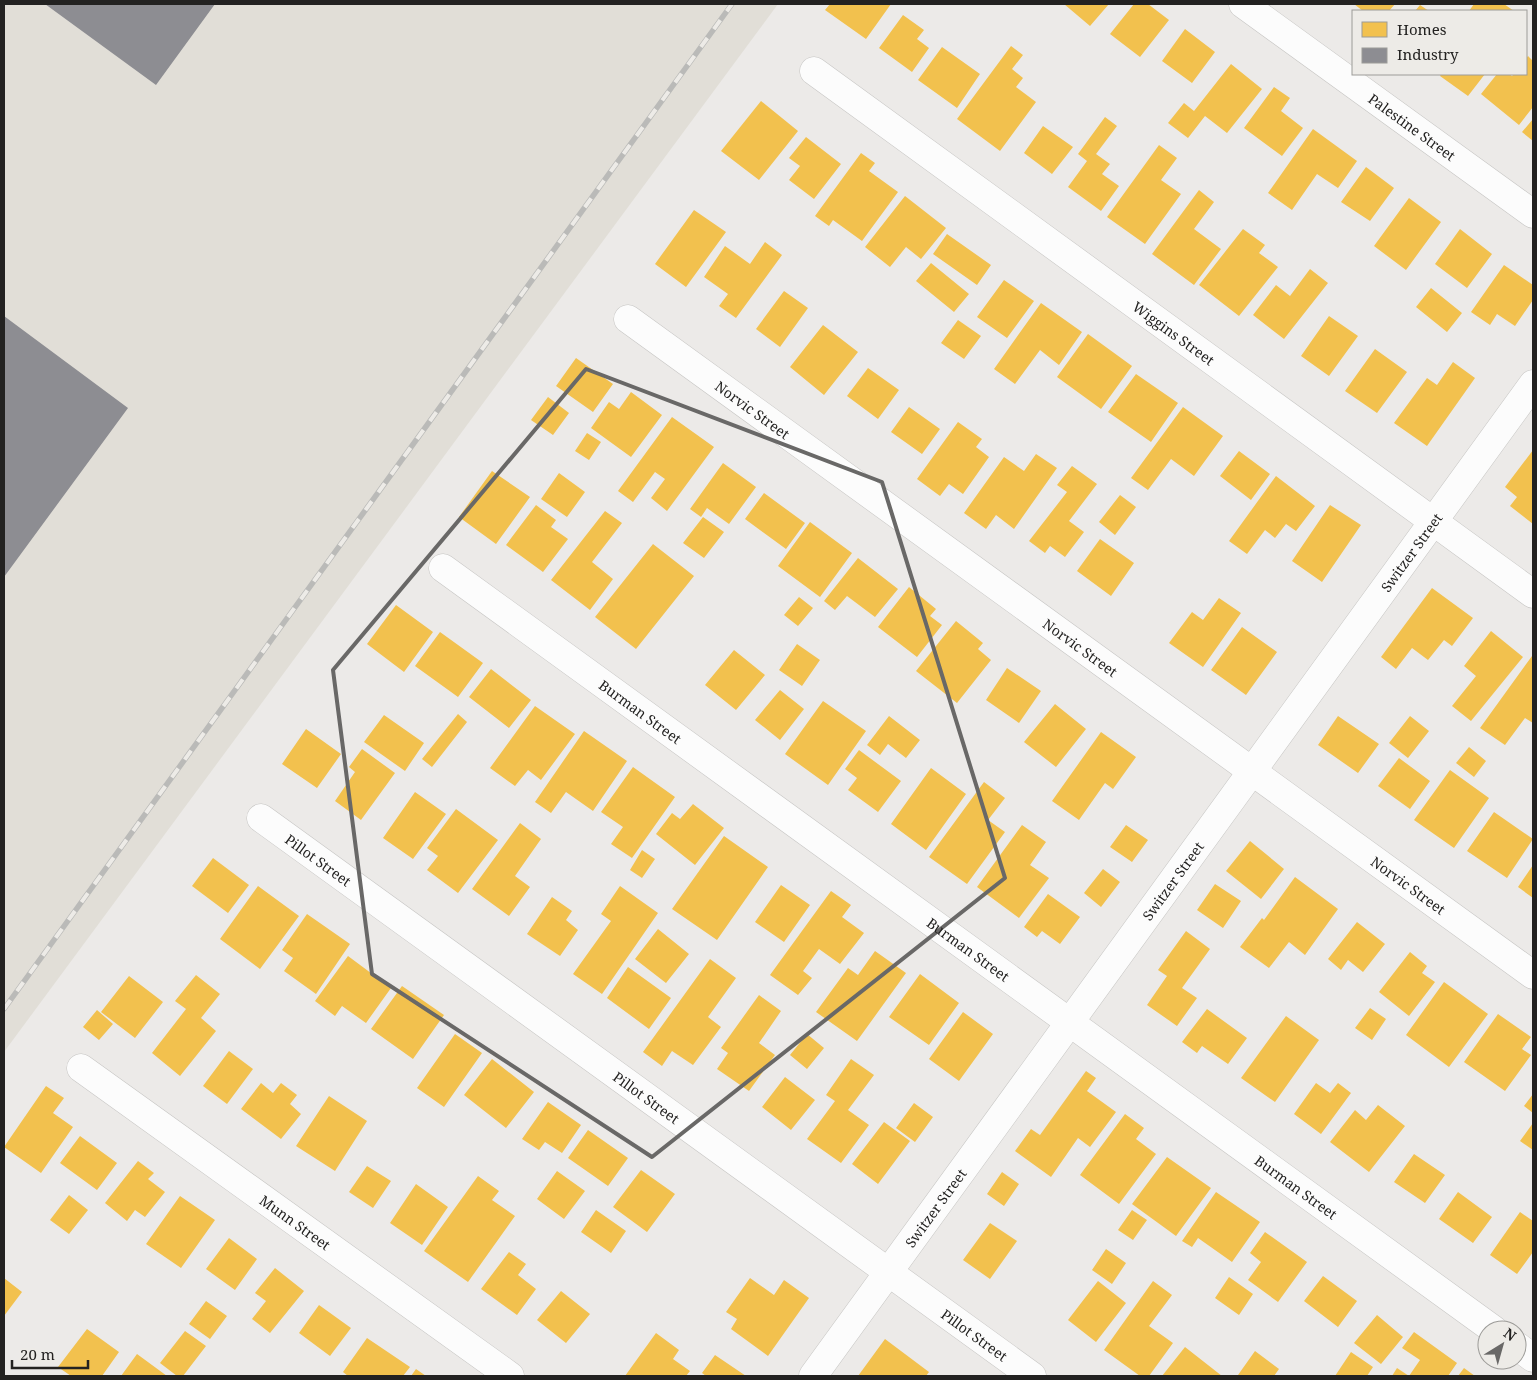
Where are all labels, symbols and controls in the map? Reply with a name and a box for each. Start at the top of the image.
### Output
legend [1352,10,1527,75]
text: Homes [1397,19,1447,39]
text: Industry [1397,44,1459,64]
street label: Palestine Street [1365,89,1460,165]
street label: Wiggins Street [1129,297,1219,369]
street label: Norvic Street [712,376,794,443]
street label: Switzer Street [1376,509,1446,595]
street label: Norvic Street [1040,614,1122,681]
street label: Burman Street [595,675,686,748]
street label: Pillot Street [282,829,355,890]
street label: Switzer Street [1137,837,1208,924]
street label: Norvic Street [1367,851,1450,918]
street label: Burman Street [923,913,1014,985]
street label: Pillot Street [610,1067,684,1128]
street label: Burman Street [1251,1150,1341,1223]
street label: Switzer Street [900,1164,970,1251]
street label: Munn Street [256,1190,335,1254]
street label: Pillot Street [938,1304,1012,1365]
north arrow [1477,1320,1527,1370]
text: N [1500,1323,1520,1345]
scale bar [12,1338,89,1370]
text: 20 m [20,1344,55,1364]

